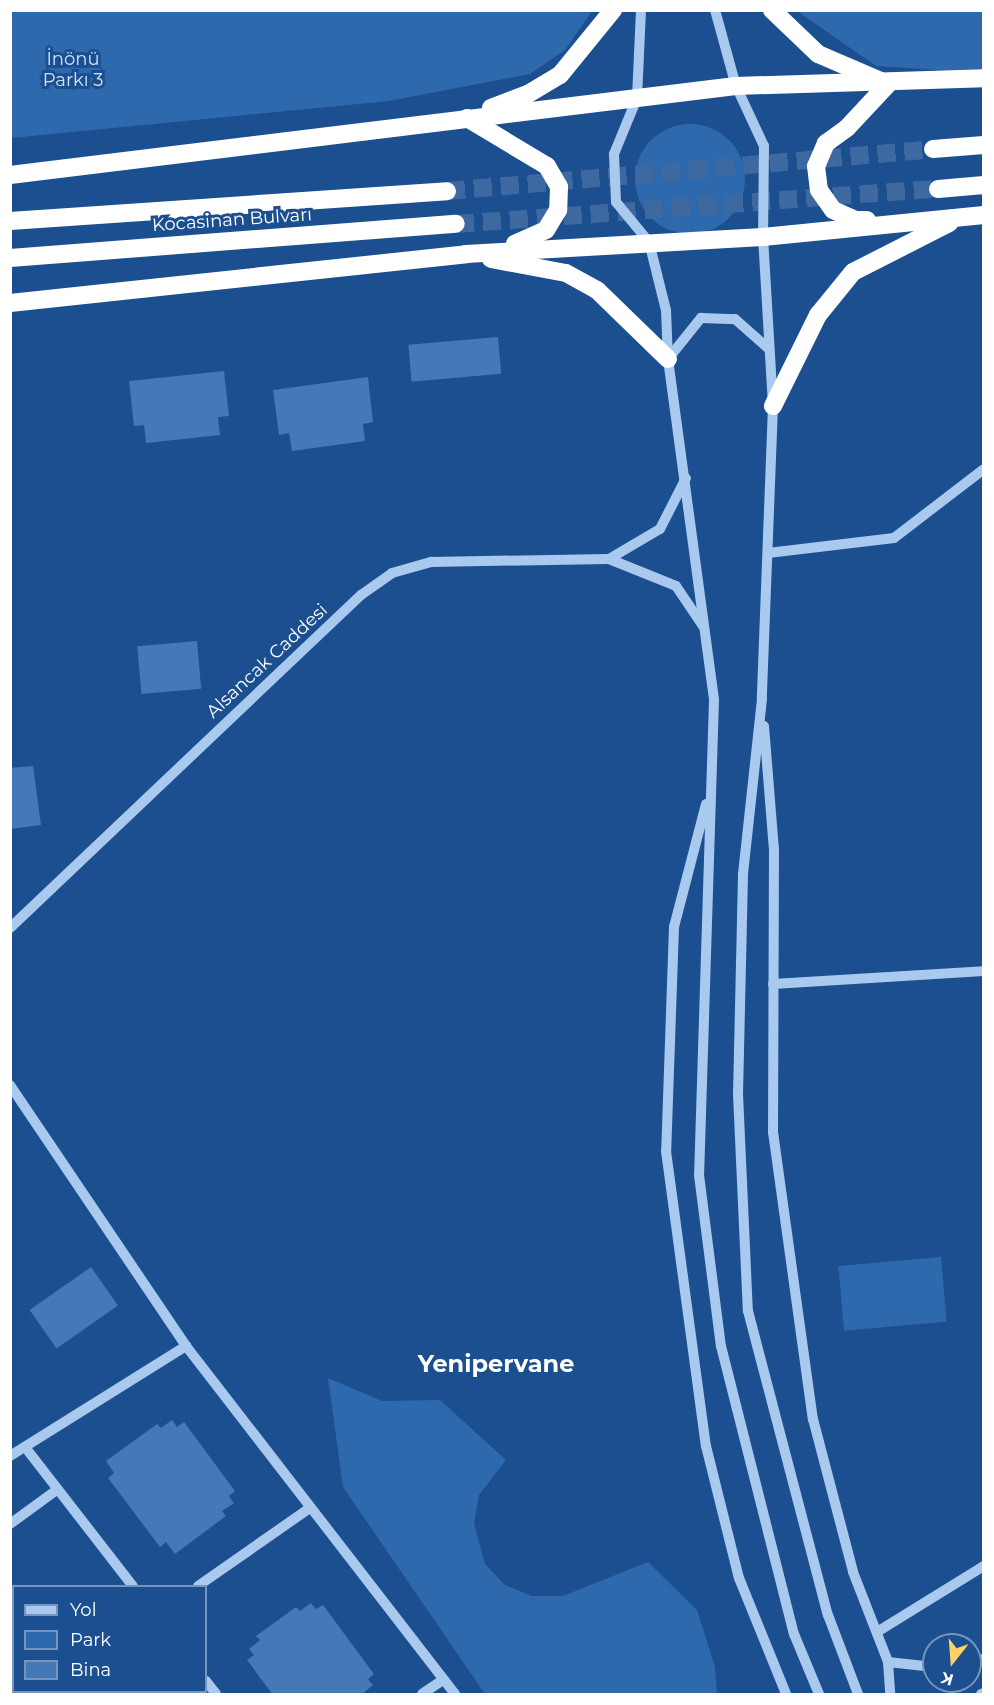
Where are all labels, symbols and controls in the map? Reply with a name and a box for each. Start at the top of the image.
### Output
park label: İnönü Parkı 3 [43,49,103,92]
street label: Kocasinan Bulvarı [151,204,313,236]
street label: Alsancak Caddesi [202,599,332,723]
district label: Yenipervane [418,1350,574,1378]
legend [12,1585,207,1693]
text: Yol [70,1599,96,1621]
text: Park [70,1629,111,1651]
north arrow [922,1633,982,1693]
text: Bina [70,1659,111,1681]
text: K [939,1668,956,1690]

